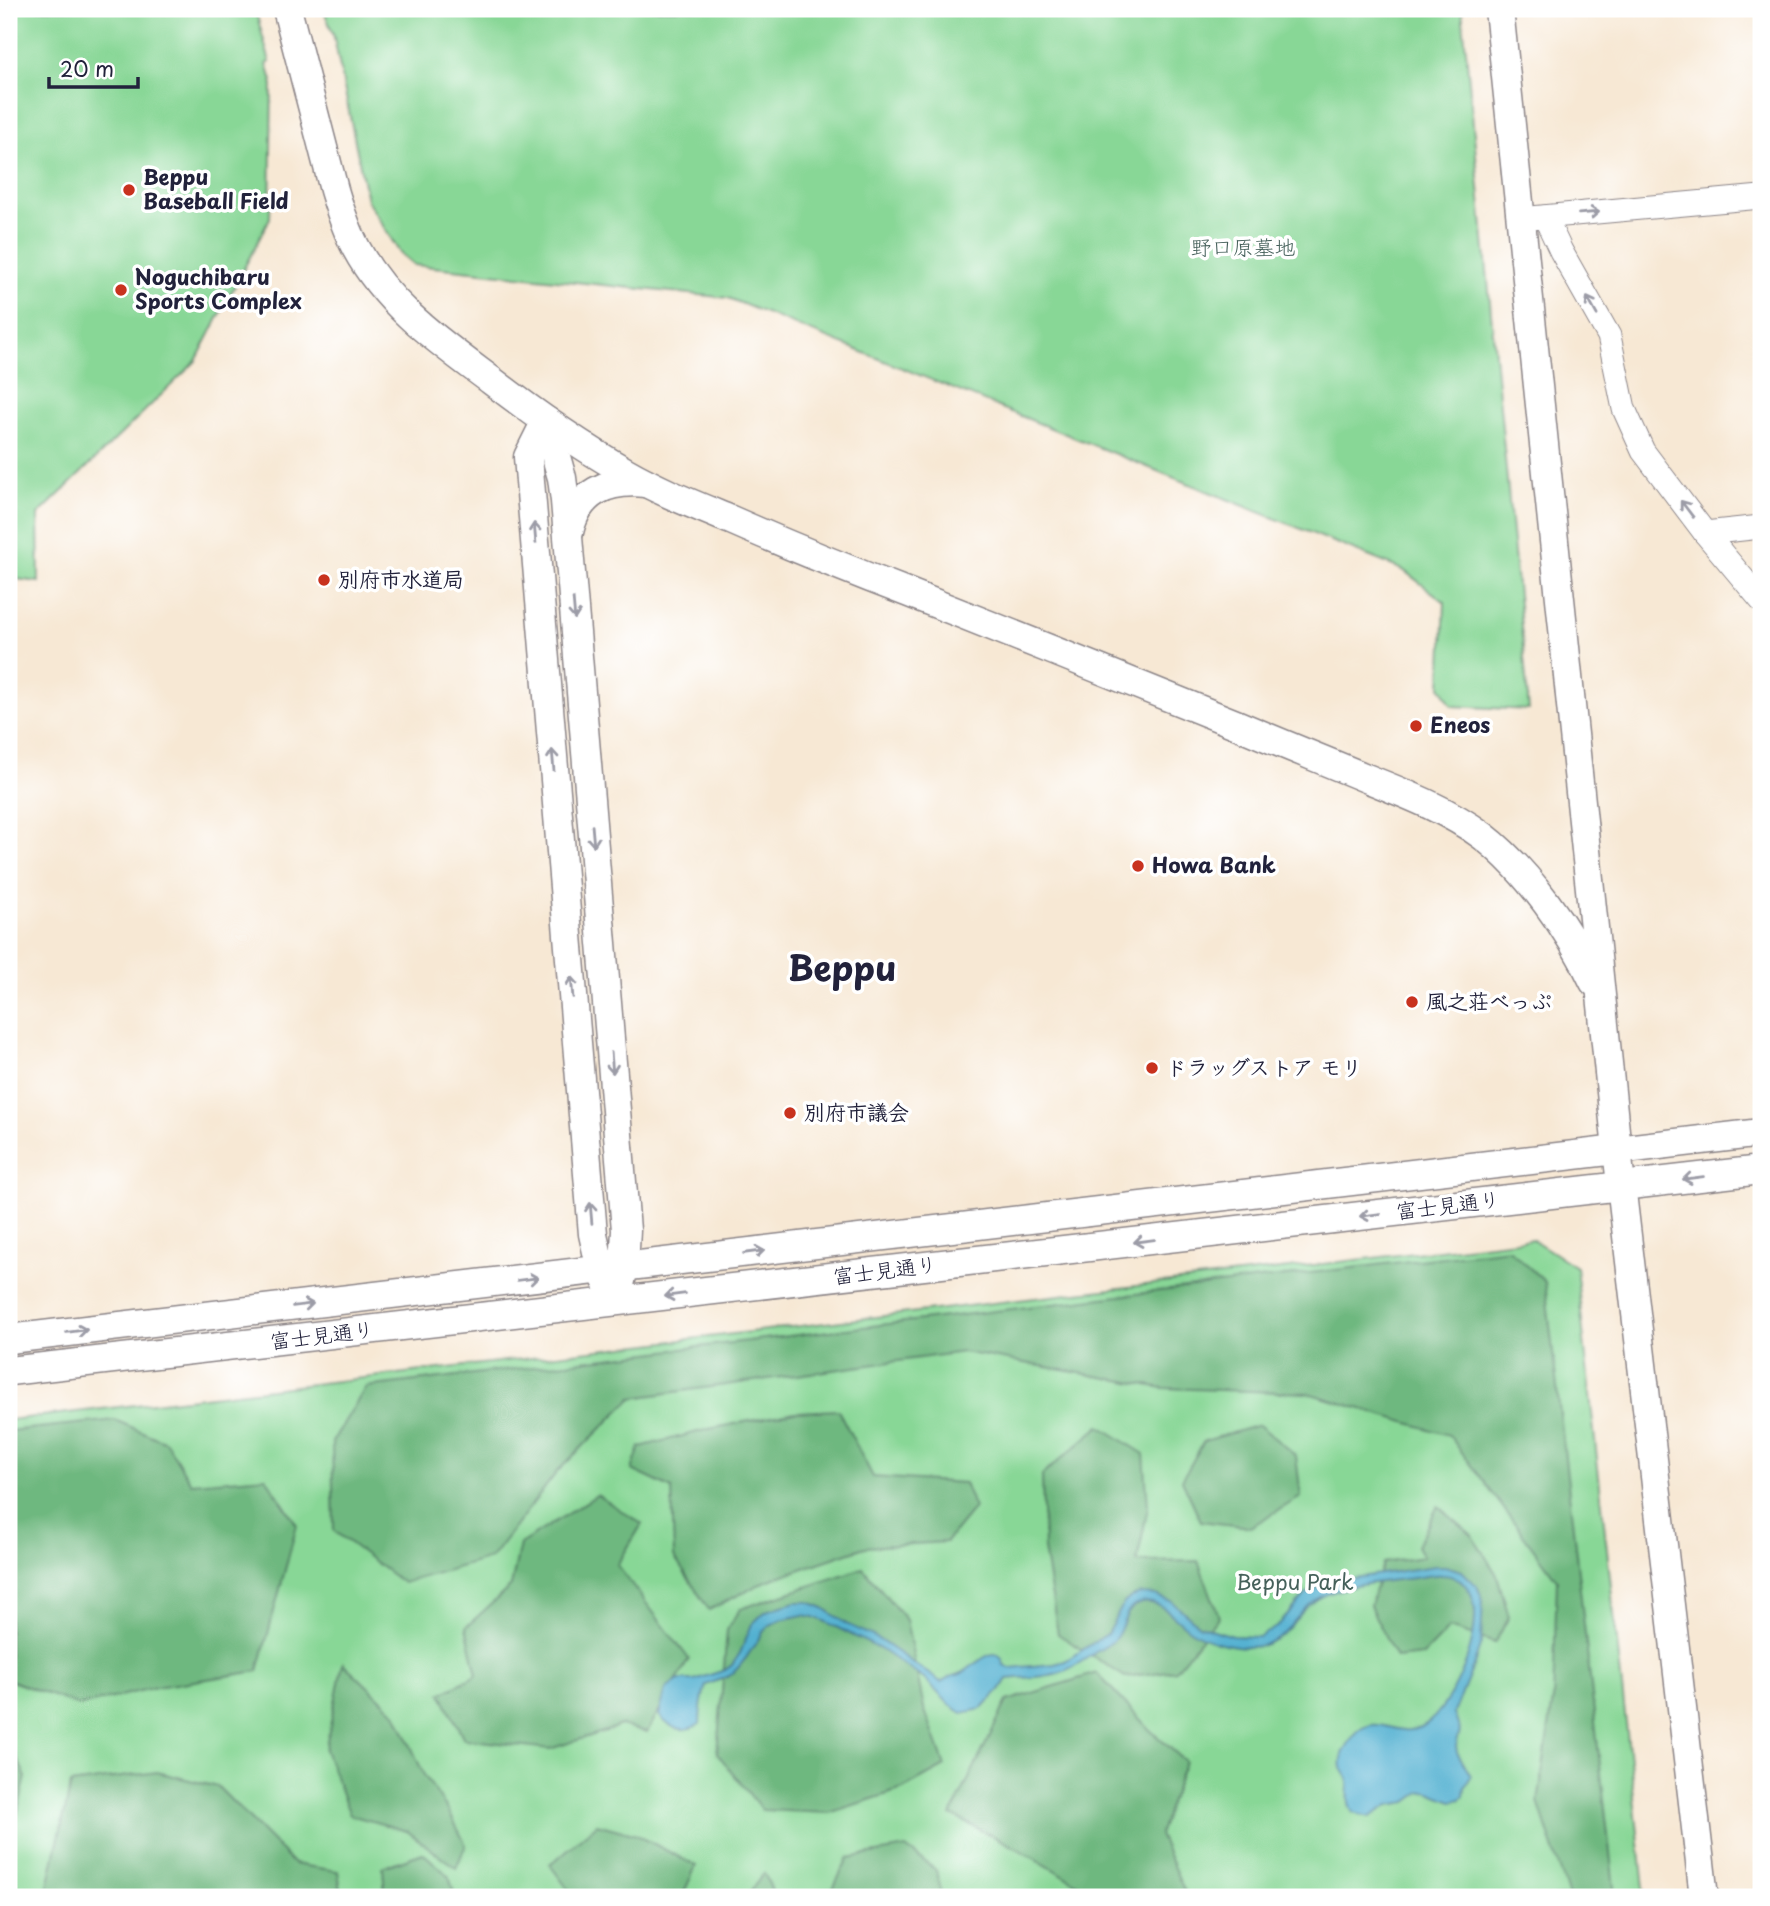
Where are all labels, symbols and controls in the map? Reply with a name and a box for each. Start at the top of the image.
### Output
scale bar [49,46,138,90]
text: 20 m [60,52,114,84]
place label: Beppu Baseball Field [143,160,289,216]
marker: Beppu Baseball Field [121,182,137,198]
one-way arrow [1577,206,1600,219]
park label: 野口原墓地 [1191,230,1296,262]
place label: Noguchibaru Sports Complex [135,260,302,316]
marker: Noguchibaru Sports Complex [113,282,129,298]
one-way arrow [1585,297,1599,317]
one-way arrow [1680,500,1695,519]
one-way arrow [528,522,541,545]
place label: 別府市水道局 [338,562,464,594]
marker: 別府市水道局 [316,572,332,588]
one-way arrow [568,597,581,620]
place label: Eneos [1430,708,1490,740]
marker: Eneos [1408,718,1424,734]
one-way arrow [546,749,559,772]
one-way arrow [587,824,600,847]
place label: Howa Bank [1152,848,1276,880]
marker: Howa Bank [1130,858,1146,874]
district label: Beppu [788,940,896,993]
one-way arrow [566,976,579,998]
place label: 風之荘べっぷ [1426,984,1552,1016]
marker: 風之荘べっぷ [1404,994,1420,1010]
place label: ドラッグストア モリ [1166,1050,1362,1082]
one-way arrow [606,1051,619,1073]
marker: ドラッグストア モリ [1144,1060,1160,1076]
place label: 別府市議会 [804,1095,909,1127]
marker: 別府市議会 [782,1105,798,1121]
one-way arrow [1683,1171,1705,1184]
street label: 富士見通り [1394,1182,1502,1226]
one-way arrow [584,1202,597,1225]
one-way arrow [1359,1209,1382,1222]
one-way arrow [1133,1235,1156,1248]
one-way arrow [743,1245,765,1258]
street label: 富士見通り [831,1247,939,1291]
one-way arrow [517,1272,539,1285]
one-way arrow [664,1289,687,1302]
one-way arrow [291,1298,313,1311]
street label: 富士見通り [268,1312,376,1356]
one-way arrow [65,1325,87,1338]
park label: Beppu Park [1236,1565,1354,1597]

